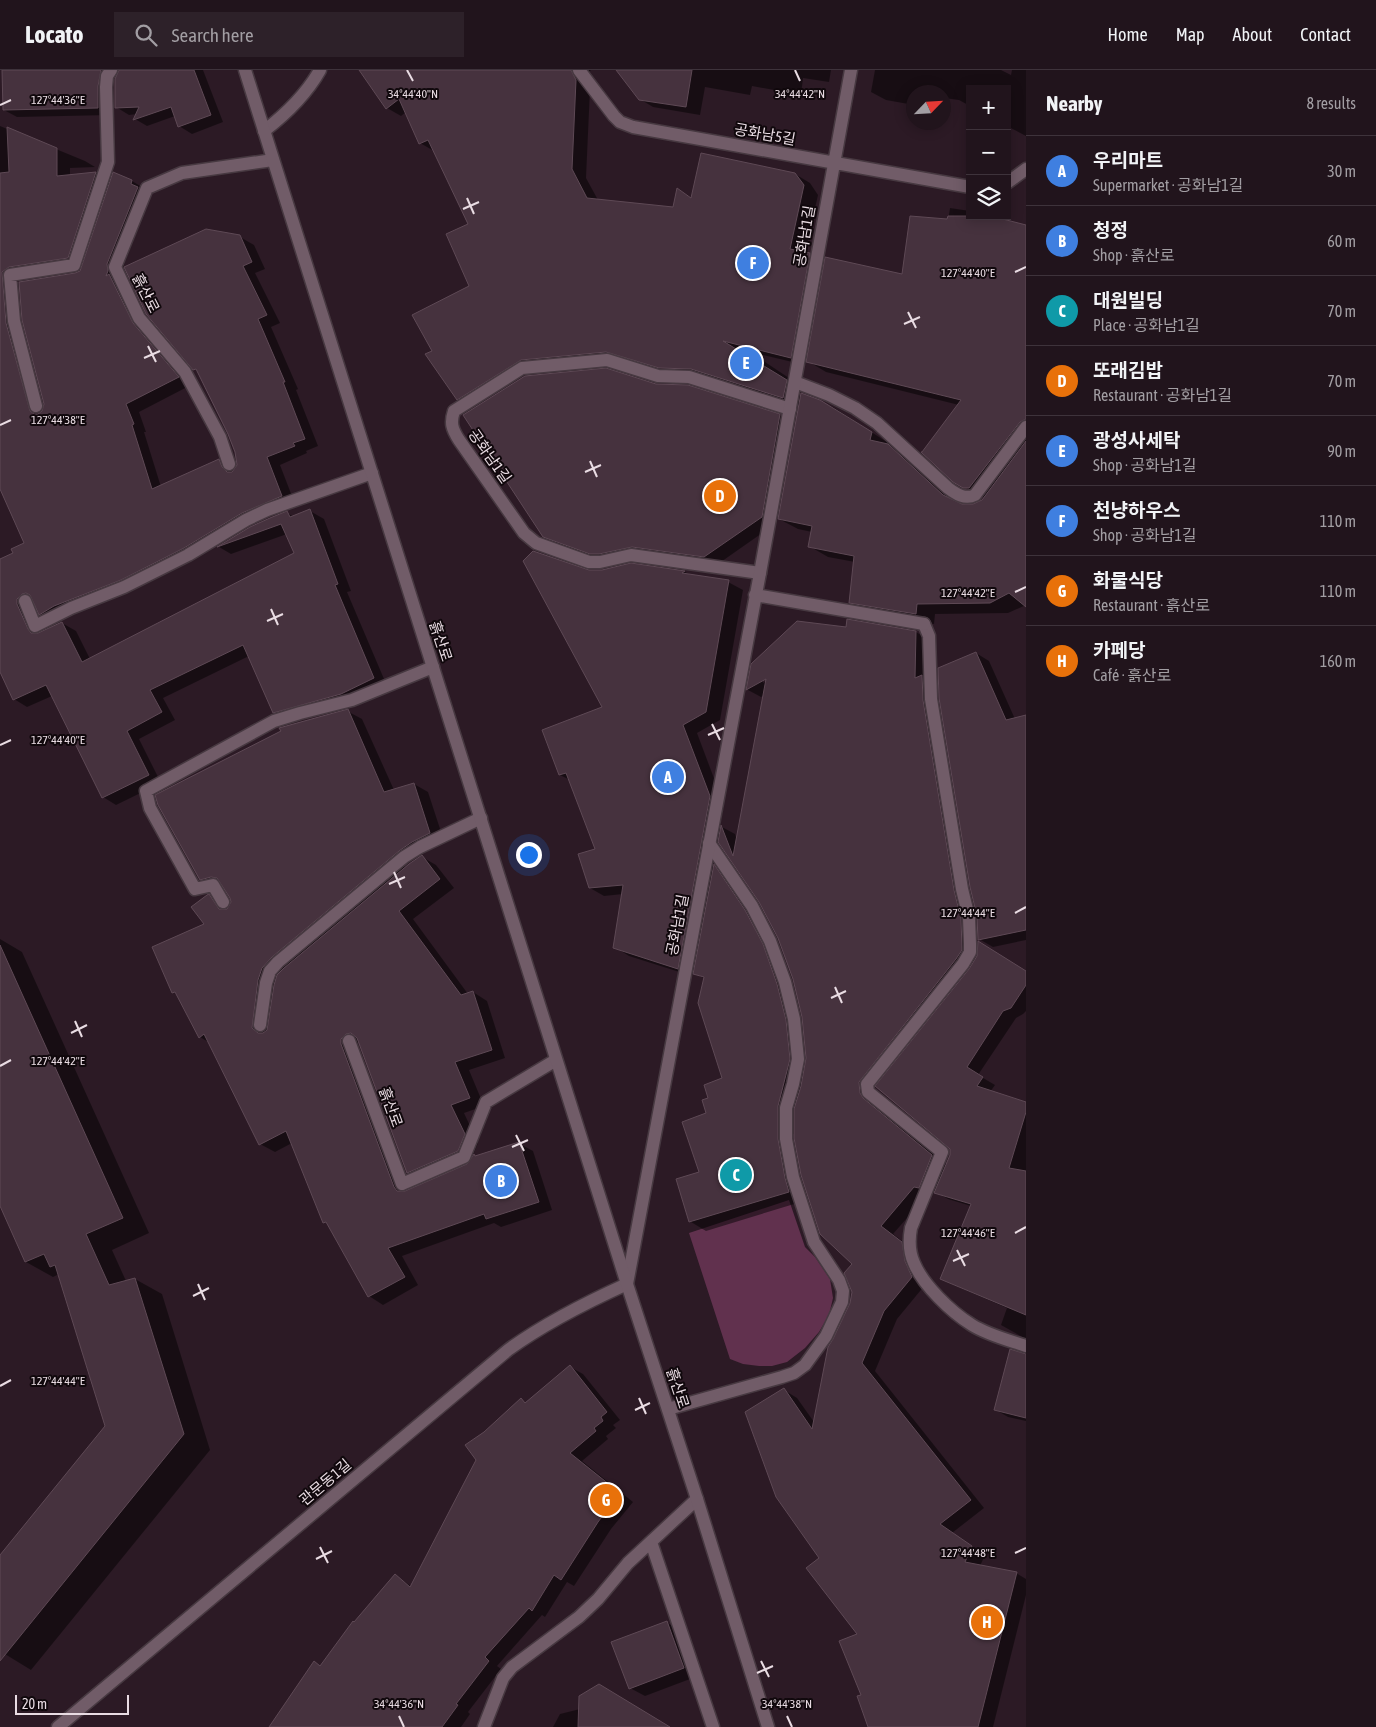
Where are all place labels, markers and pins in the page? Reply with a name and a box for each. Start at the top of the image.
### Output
pin: F [737,244,769,282]
pin: E [730,344,762,382]
pin: D [704,477,736,515]
pin: A [652,758,684,796]
pin: C [720,1156,752,1194]
pin: B [485,1162,517,1200]
pin: G [590,1481,622,1519]
pin: H [971,1603,1003,1641]

